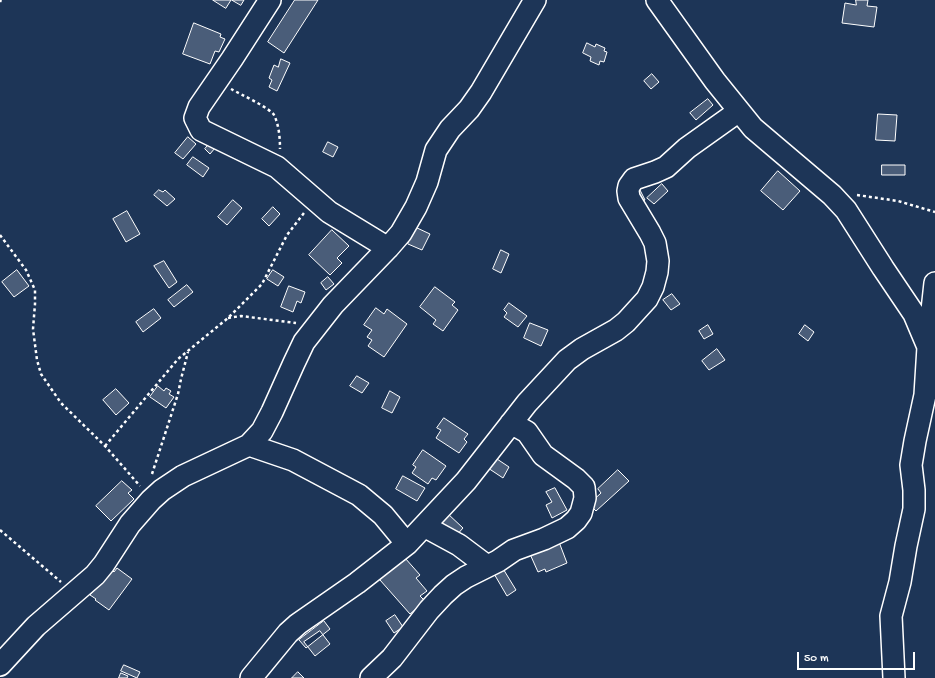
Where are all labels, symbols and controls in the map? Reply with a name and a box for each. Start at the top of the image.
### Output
scale bar [799,644,917,670]
text: 50 m [804,652,829,666]

